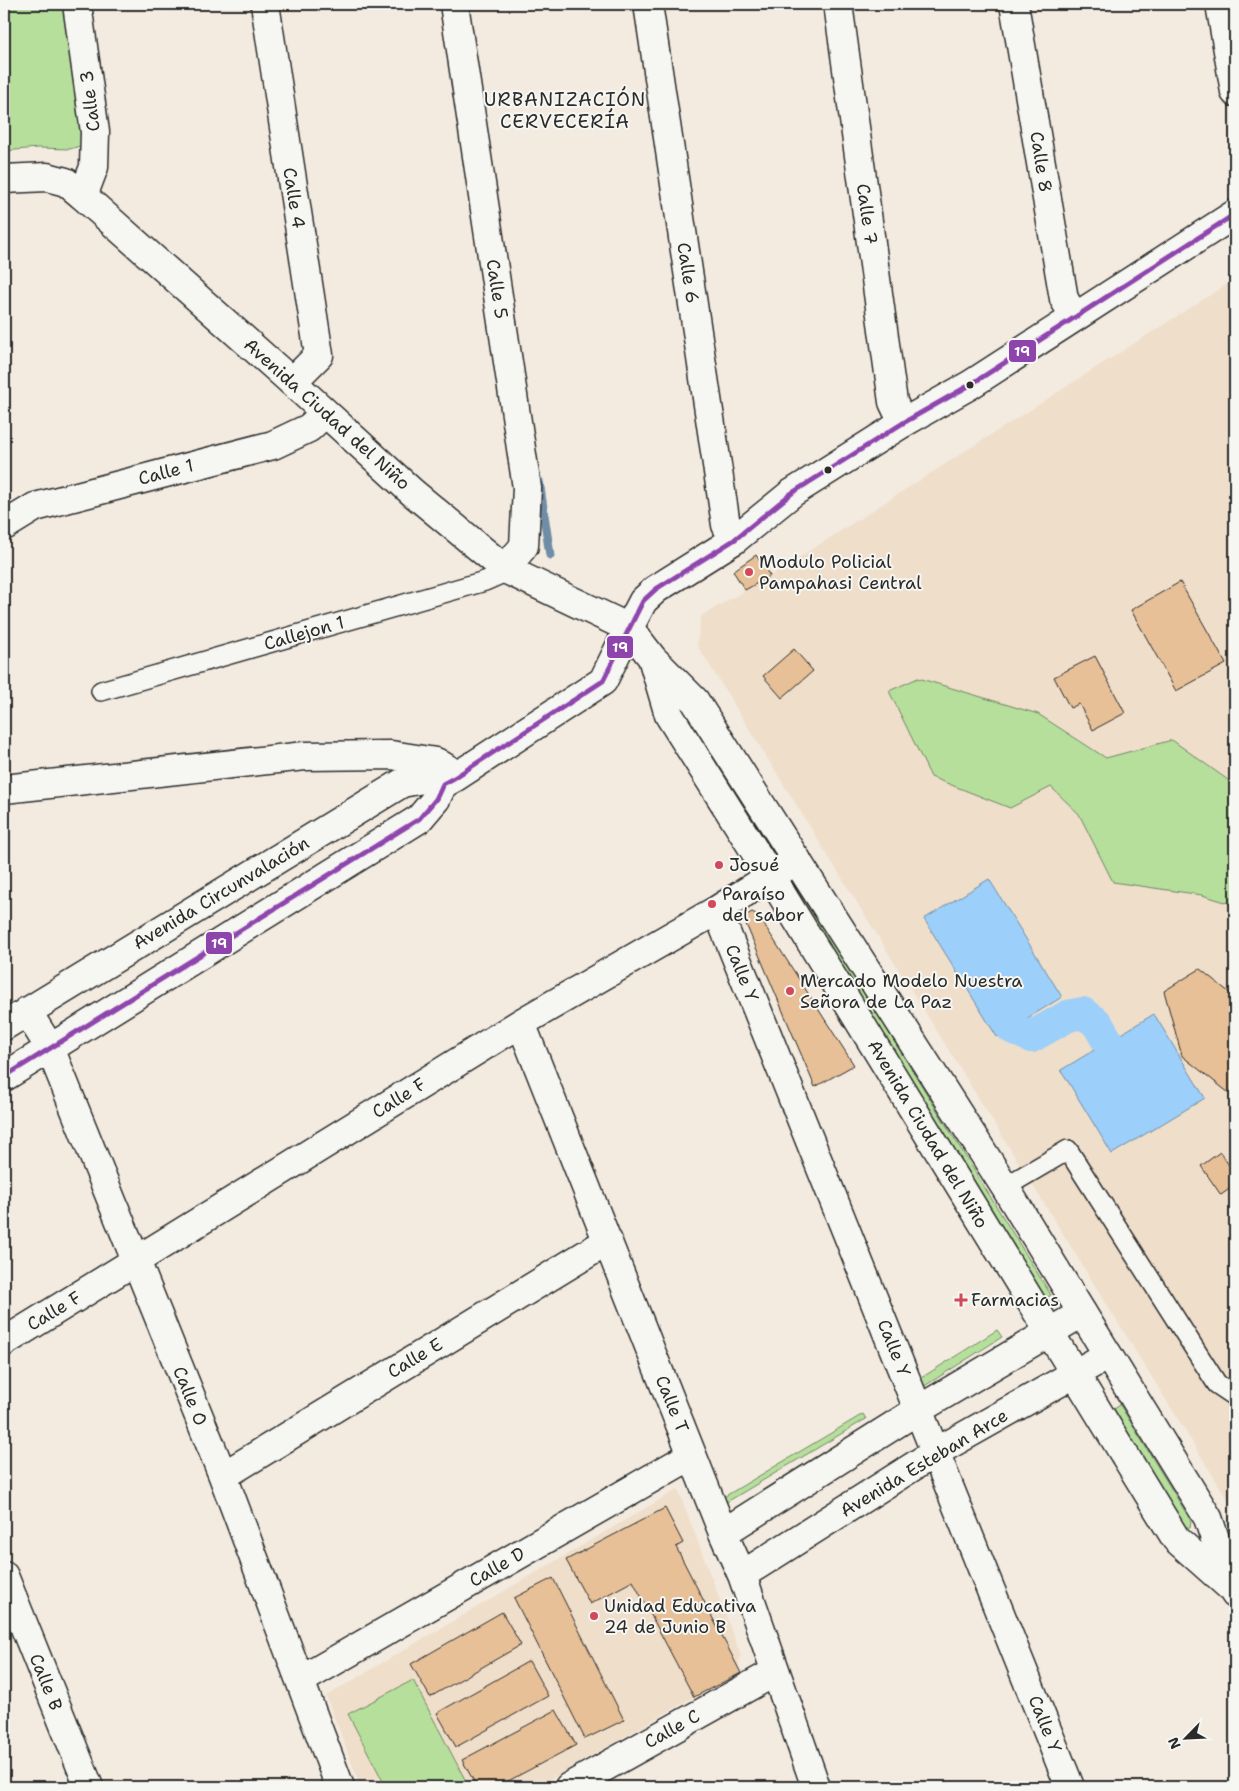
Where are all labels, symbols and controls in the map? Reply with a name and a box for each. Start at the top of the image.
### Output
street label: Calle 3 [74,69,106,133]
district label: URBANIZACIÓN CERVECERÍA [484,86,646,134]
street label: Calle 8 [1024,130,1058,194]
street label: Calle 4 [277,166,311,230]
street label: Calle 7 [851,182,883,246]
street label: Calle 6 [671,241,705,305]
street label: Calle 5 [480,258,514,320]
street label: Avenida Ciudad del Niño [239,333,415,495]
line badge: 19 [1008,339,1037,363]
text: 19 [1014,342,1030,360]
unlabelled marker [965,380,975,390]
street label: Calle 1 [136,453,196,491]
unlabelled marker [823,465,833,475]
place label: Modulo Policial Pampahasi Central [759,550,922,595]
marker: Modulo Policial Pampahasi Central [743,566,755,578]
street label: Callejon 1 [261,610,347,656]
line badge: 19 [606,635,634,659]
text: 19 [612,638,628,656]
street label: Avenida Circunvalación [128,831,314,955]
place label: Josué [729,853,779,877]
marker: Josué [713,859,725,871]
place label: Paraíso del sabor [722,882,805,927]
marker: Paraíso del sabor [706,898,718,910]
line badge: 19 [205,931,233,955]
text: 19 [211,934,227,952]
street label: Calle Y [720,941,764,1005]
place label: Mercado Modelo Nuestra Señora de La Paz [800,969,1022,1014]
marker: Mercado Modelo Nuestra Señora de La Paz [784,985,796,997]
street label: Avenida Ciudad del Niño [862,1035,994,1233]
street label: Calle F [368,1072,430,1124]
street label: Calle F [22,1285,86,1337]
place label: Farmacias [971,1288,1059,1312]
marker: Farmacias [955,1294,967,1306]
street label: Calle Y [872,1316,916,1380]
street label: Calle E [383,1332,447,1384]
street label: Calle O [167,1363,213,1429]
street label: Calle T [650,1372,694,1436]
street label: Avenida Esteban Arce [836,1403,1012,1523]
street label: Calle D [465,1541,529,1593]
place label: Unidad Educativa 24 de Junio B [604,1594,756,1639]
marker: Unidad Educativa 24 de Junio B [588,1610,600,1622]
street label: Calle B [24,1650,68,1714]
street label: Calle Y [1023,1692,1067,1756]
street label: Calle C [640,1704,704,1754]
north arrow [1162,1714,1212,1764]
text: N [1164,1735,1185,1752]

